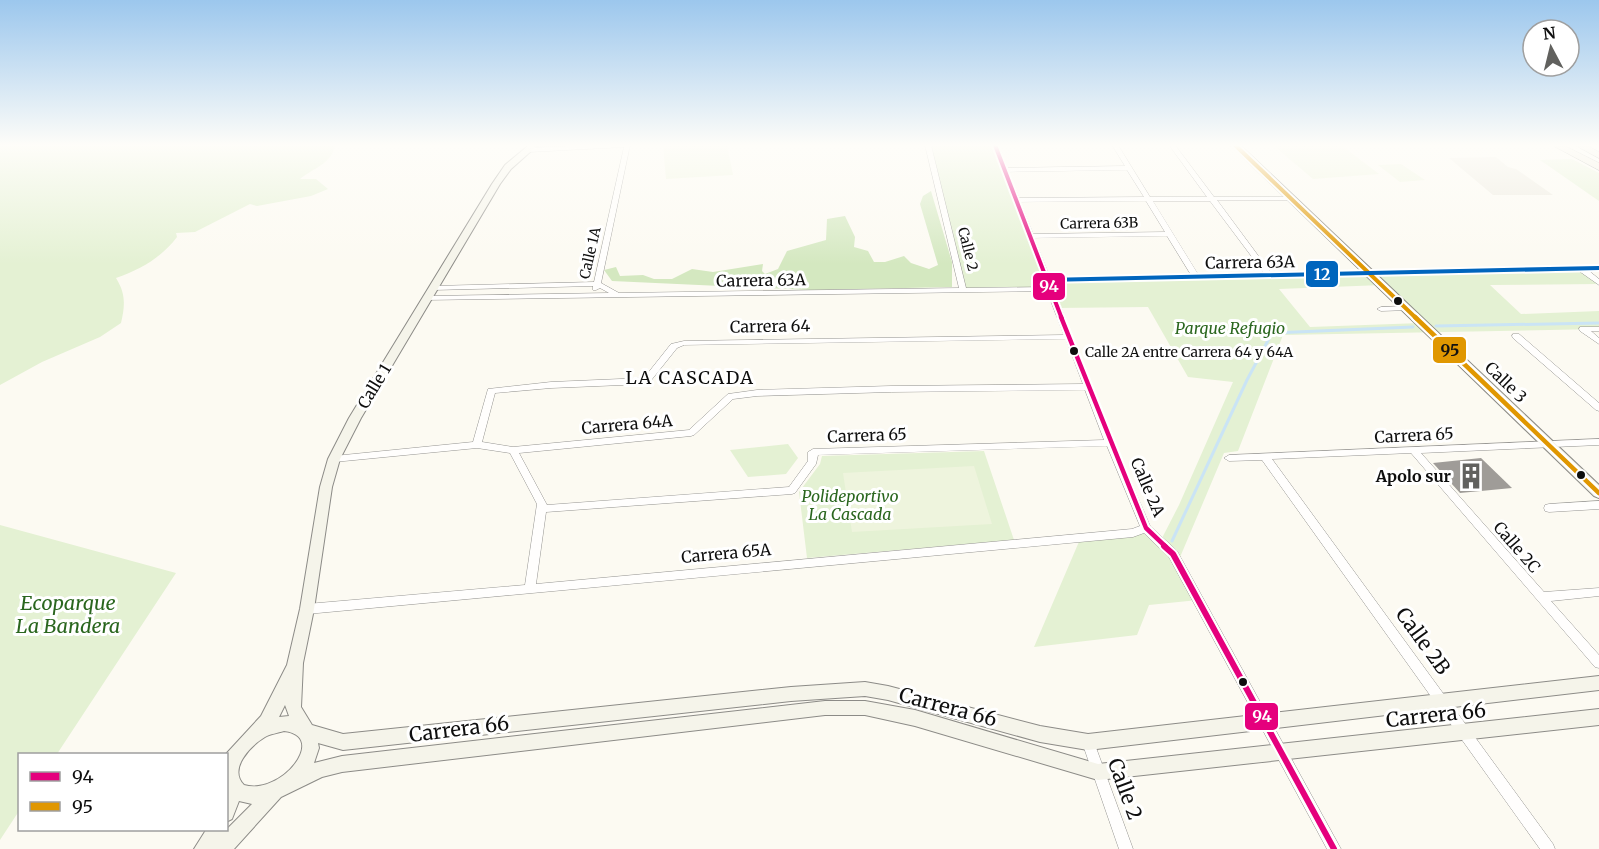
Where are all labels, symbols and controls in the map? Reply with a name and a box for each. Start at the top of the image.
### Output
north arrow [1521,18,1581,78]
text: N [1542,22,1557,44]
street label: Carrera 63B [1060,213,1138,233]
street label: Calle 1A [575,225,605,281]
street label: Calle 2 [954,225,982,273]
street label: Carrera 63A [1205,251,1296,273]
line badge: 12 [1305,260,1339,288]
text: 12 [1314,264,1330,284]
street label: Carrera 63A [716,269,807,291]
line badge: 94 [1032,272,1066,301]
text: 94 [1039,276,1059,296]
unlabelled marker [1392,295,1404,307]
street label: Carrera 64 [730,315,811,337]
park label: Parque Refugio [1175,318,1285,338]
line badge: 95 [1432,336,1467,364]
text: 95 [1441,340,1459,360]
place label: Calle 2A entre Carrera 64 y 64A [1085,343,1293,361]
marker: Calle 2A entre Carrera 64 y 64A [1068,345,1080,357]
street label: Calle 3 [1481,357,1531,407]
street label: Calle 1 [353,360,395,412]
district label: LA CASCADA [626,366,754,389]
street label: Carrera 64A [581,410,674,438]
street label: Carrera 65 [1374,423,1454,447]
street label: Carrera 65 [827,424,907,446]
street label: Calle 2A [1127,454,1170,520]
building icon: Apolo sur [1456,461,1486,491]
place label: Apolo sur [1375,466,1452,486]
unlabelled marker [1575,469,1587,481]
park label: Polideportivo La Cascada [802,486,899,524]
street label: Calle 2C [1489,517,1545,577]
street label: Carrera 65A [680,539,772,567]
park label: Ecoparque La Bandera [16,590,120,638]
street label: Calle 2B [1391,602,1456,679]
unlabelled marker [1237,676,1249,688]
street label: Carrera 66 [896,681,1000,732]
street label: Carrera 66 [1385,697,1487,732]
line badge: 94 [1244,702,1279,731]
text: 94 [1252,706,1272,726]
street label: Carrera 66 [408,710,510,747]
legend [18,753,228,831]
street label: Calle 2 [1103,755,1148,823]
text: 94 [72,765,94,788]
text: 95 [72,795,93,818]

